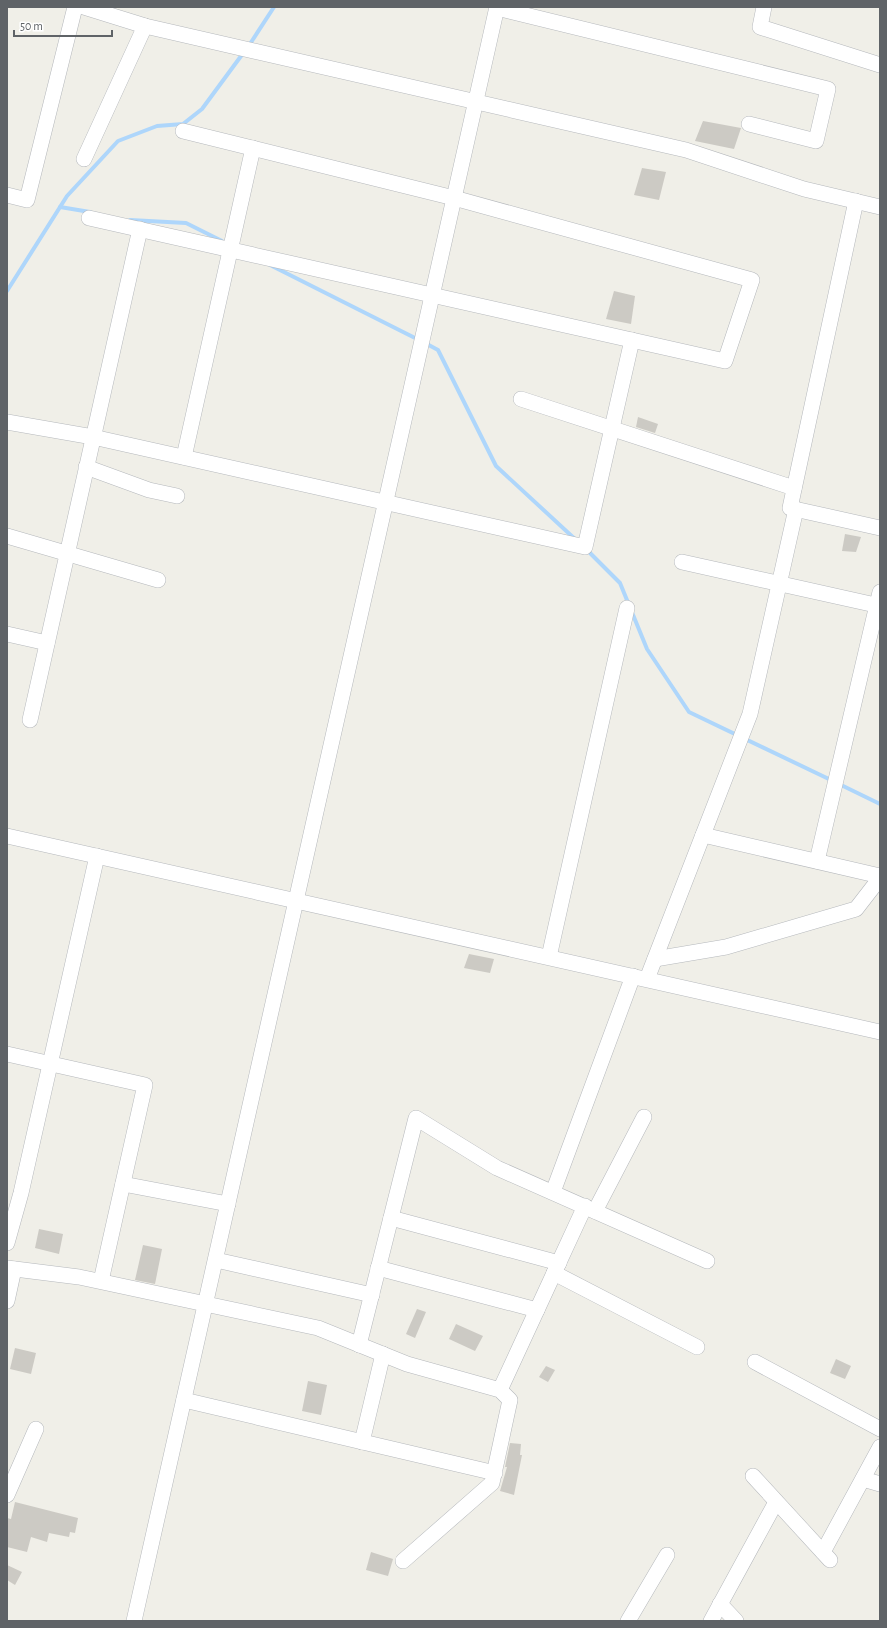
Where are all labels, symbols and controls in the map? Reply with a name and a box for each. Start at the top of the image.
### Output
scale bar [14,12,112,38]
text: 50 m [20,20,43,32]

